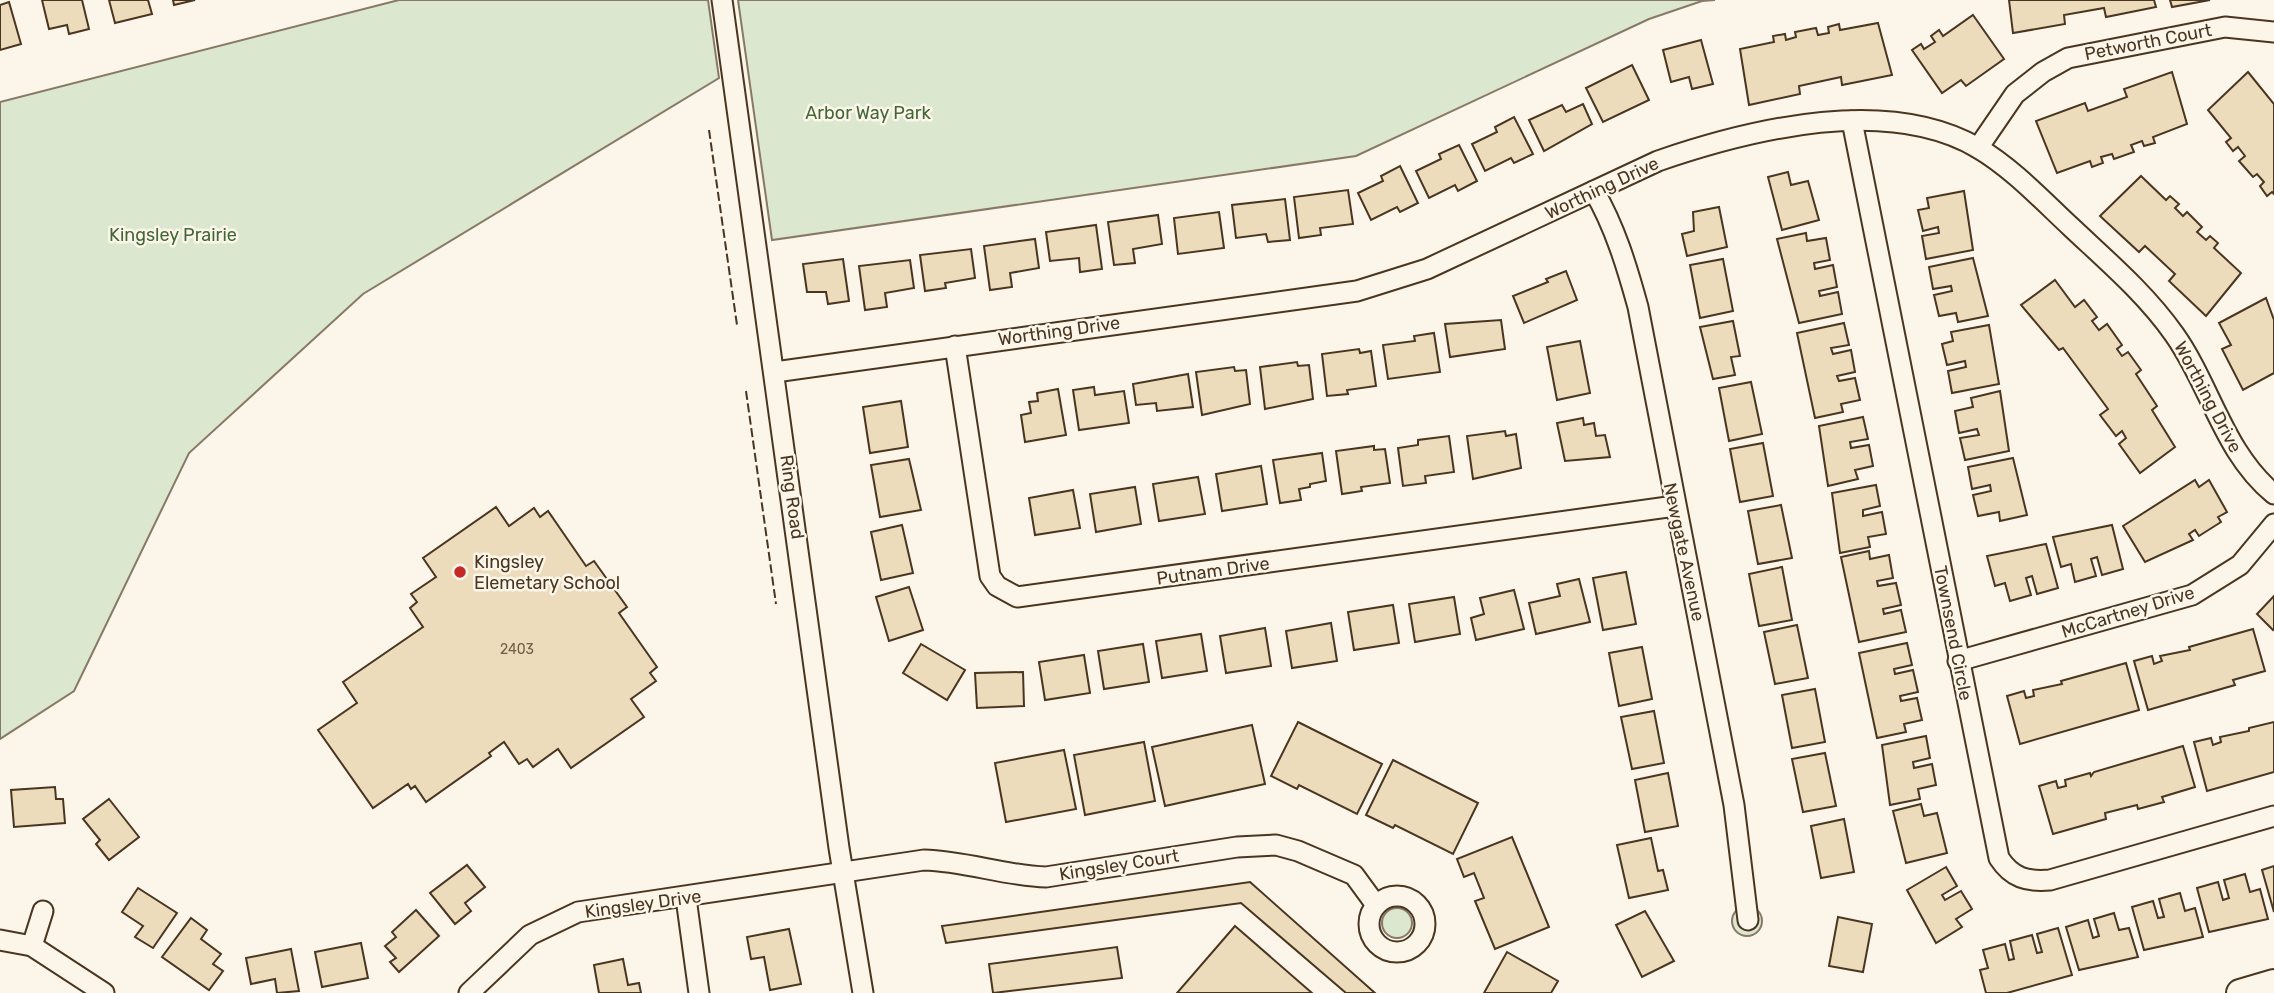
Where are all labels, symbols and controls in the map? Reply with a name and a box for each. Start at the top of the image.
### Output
street label: Petworth Court [2082,19,2214,65]
park label: Arbor Way Park [805,102,931,124]
street label: Worthing Drive [1542,152,1662,224]
park label: Kingsley Prairie [109,224,237,246]
street label: Worthing Drive [997,312,1121,350]
street label: Worthing Drive [2169,338,2247,456]
street label: Ring Road [775,453,809,541]
street label: Newgate Avenue [1659,481,1709,623]
place label: Kingsley Elemetary School [474,551,620,594]
street label: Putnam Drive [1155,552,1271,590]
marker: Kingsley Elemetary School [452,564,468,580]
street label: Townsend Circle [1929,564,1977,702]
street label: McCartney Drive [2059,581,2197,643]
house number: 2403 [500,641,534,658]
street label: Kingsley Court [1058,845,1180,885]
street label: Kingsley Drive [583,885,703,923]

